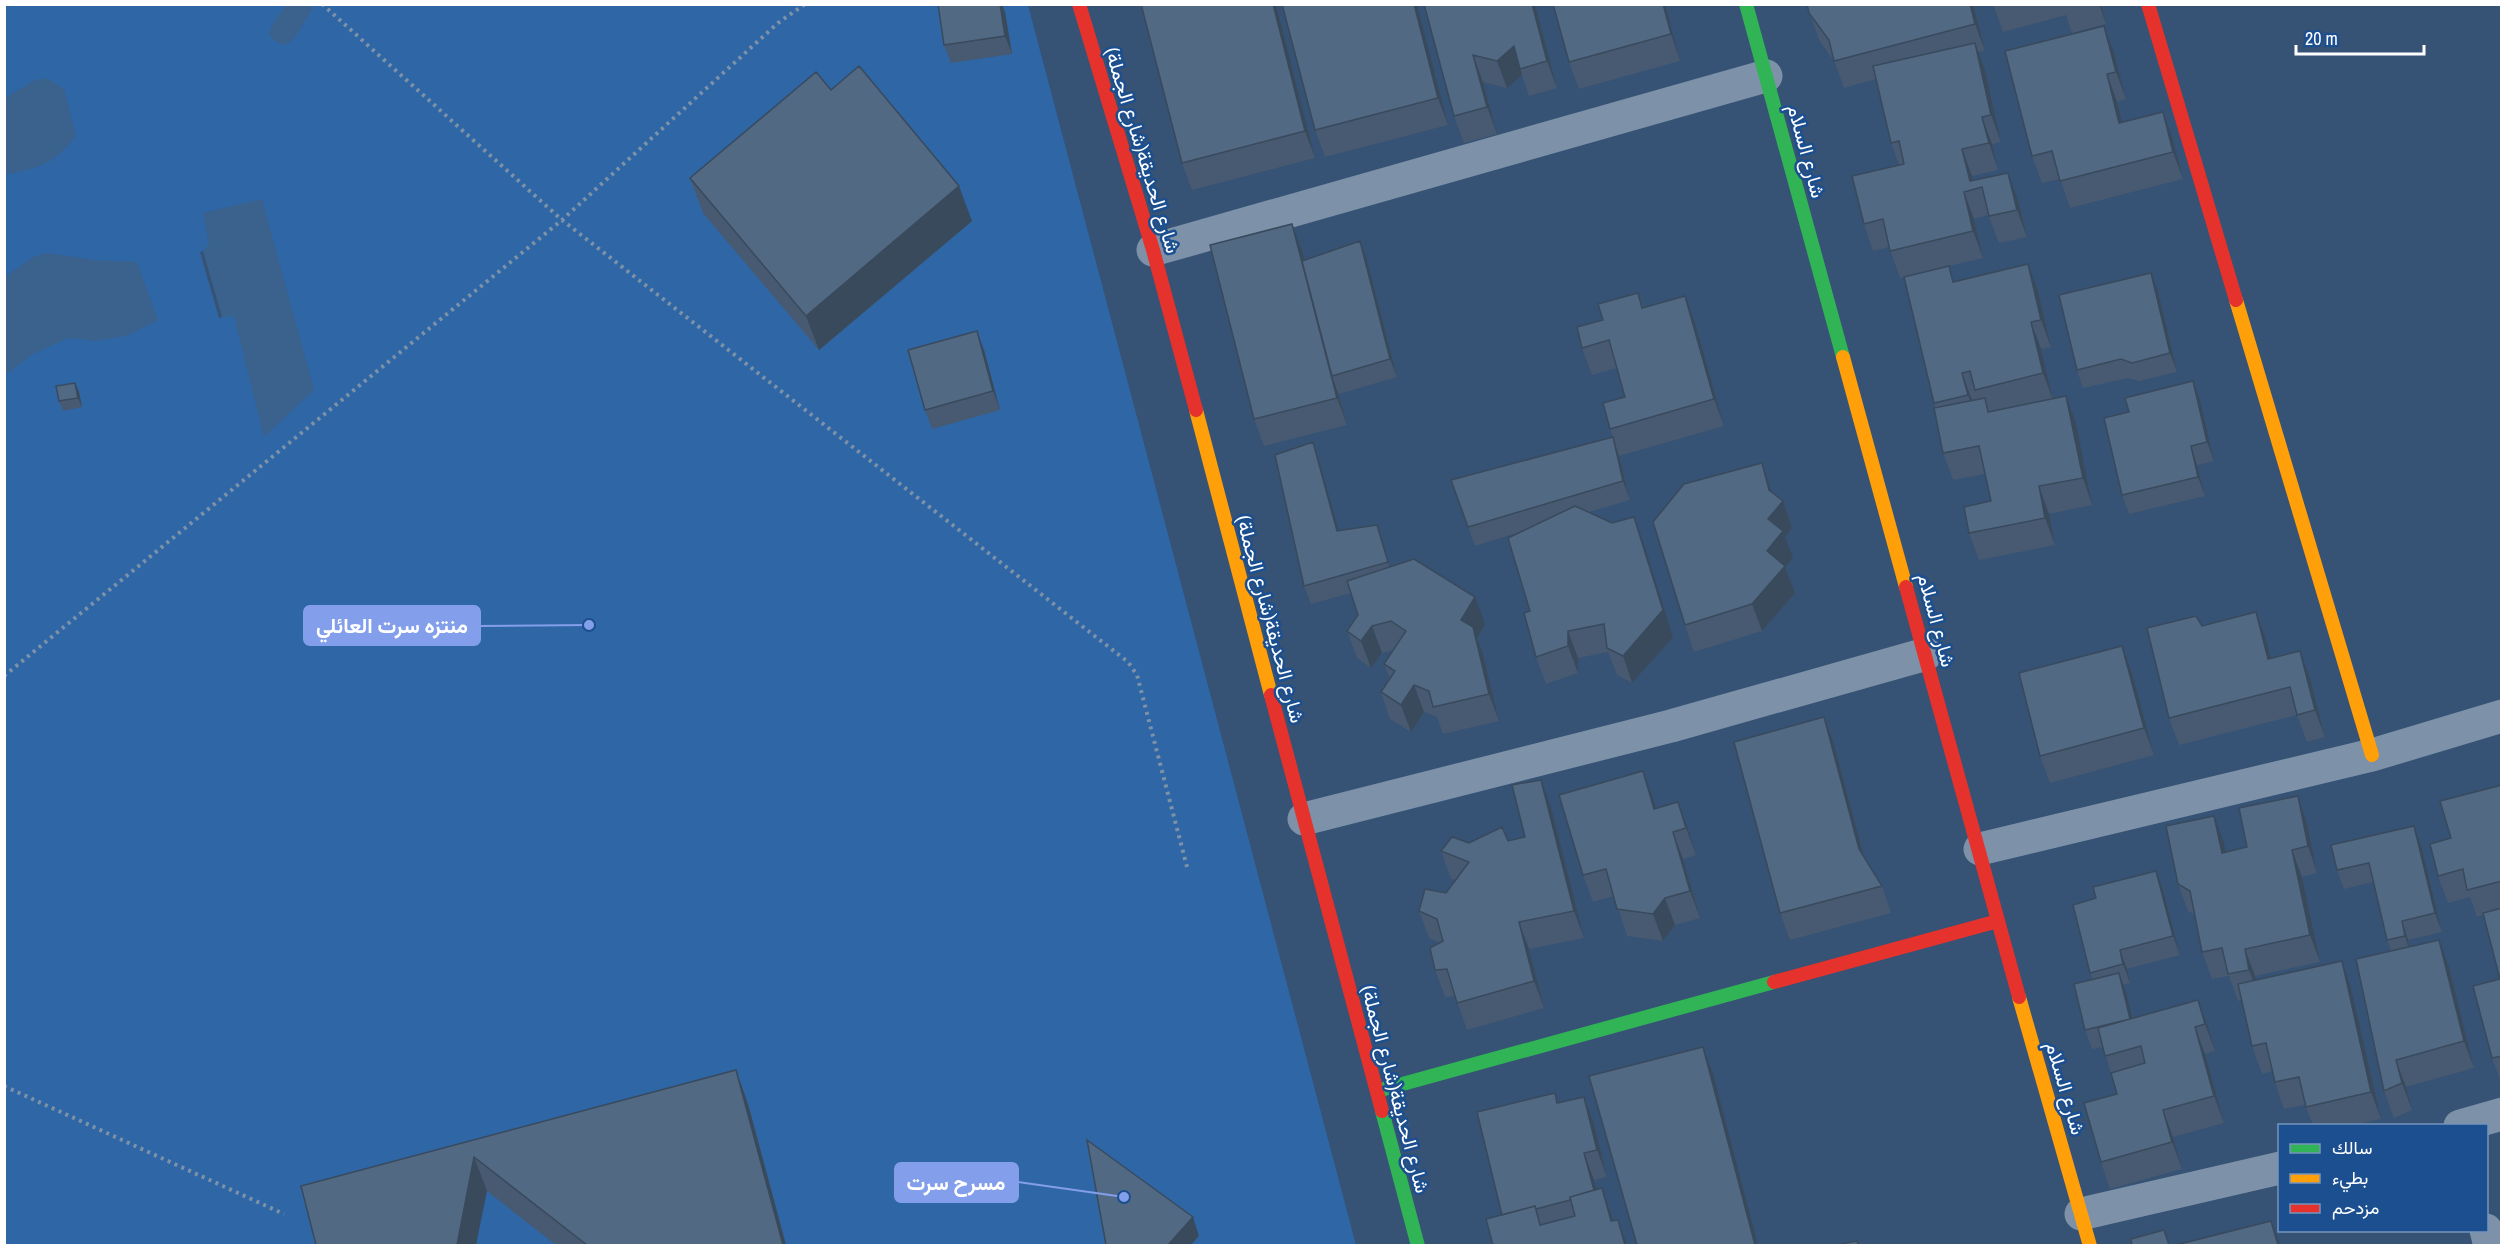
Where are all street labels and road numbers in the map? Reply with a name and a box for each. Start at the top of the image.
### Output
street label: شارع الحديقة(شارع الجملة) [1098,44,1187,257]
street label: شارع السلام [1781,101,1832,201]
street label: شارع الحديقة(شارع الجملة) [1229,512,1312,726]
street label: شارع السلام [1911,570,1962,670]
street label: شارع الحديقة(شارع الجملة) [1354,982,1437,1196]
street label: شارع السلام [2039,1038,2092,1138]

